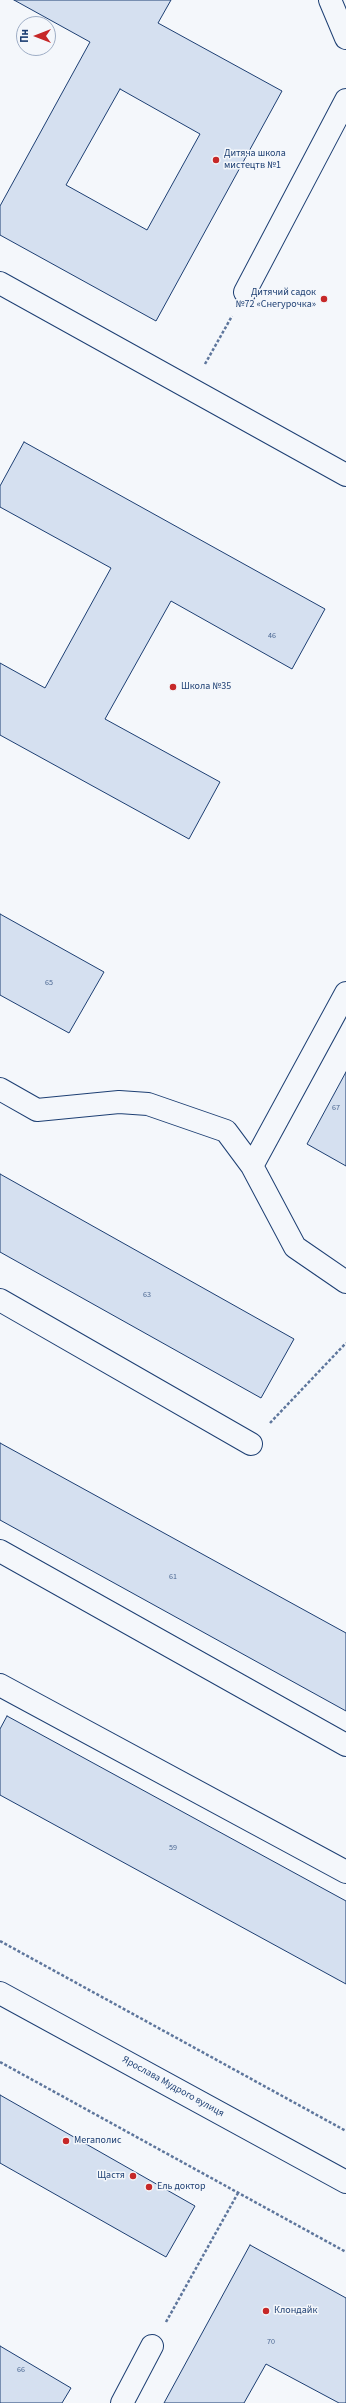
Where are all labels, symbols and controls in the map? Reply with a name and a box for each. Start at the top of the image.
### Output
north arrow [16,16,56,56]
text: Пн [17,29,32,43]
place label: Дитяча школа мистецтв №1 [224,148,286,172]
marker: Дитяча школа мистецтв №1 [211,155,221,165]
place label: Дитячий садок №72 «Снегурочка» [236,287,316,310]
marker: Дитячий садок №72 «Снегурочка» [319,294,329,304]
house number: 46 [268,631,276,641]
place label: Школа №35 [181,681,231,693]
marker: Школа №35 [168,682,178,692]
house number: 65 [45,978,53,988]
house number: 67 [332,1103,340,1113]
house number: 63 [143,1290,151,1300]
house number: 61 [169,1572,177,1582]
house number: 59 [169,1843,177,1853]
street label: Ярослава Мудрого вулиця [120,2054,226,2120]
place label: Мегаполис [74,2135,122,2147]
marker: Мегаполис [61,2136,71,2146]
place label: Щастя [97,2170,125,2182]
marker: Щастя [128,2171,138,2181]
place label: Ель доктор [157,2181,205,2193]
marker: Ель доктор [144,2182,154,2192]
place label: Клондайк [274,2305,317,2317]
marker: Клондайк [261,2306,271,2316]
house number: 70 [267,2337,275,2347]
house number: 66 [17,2365,25,2375]

